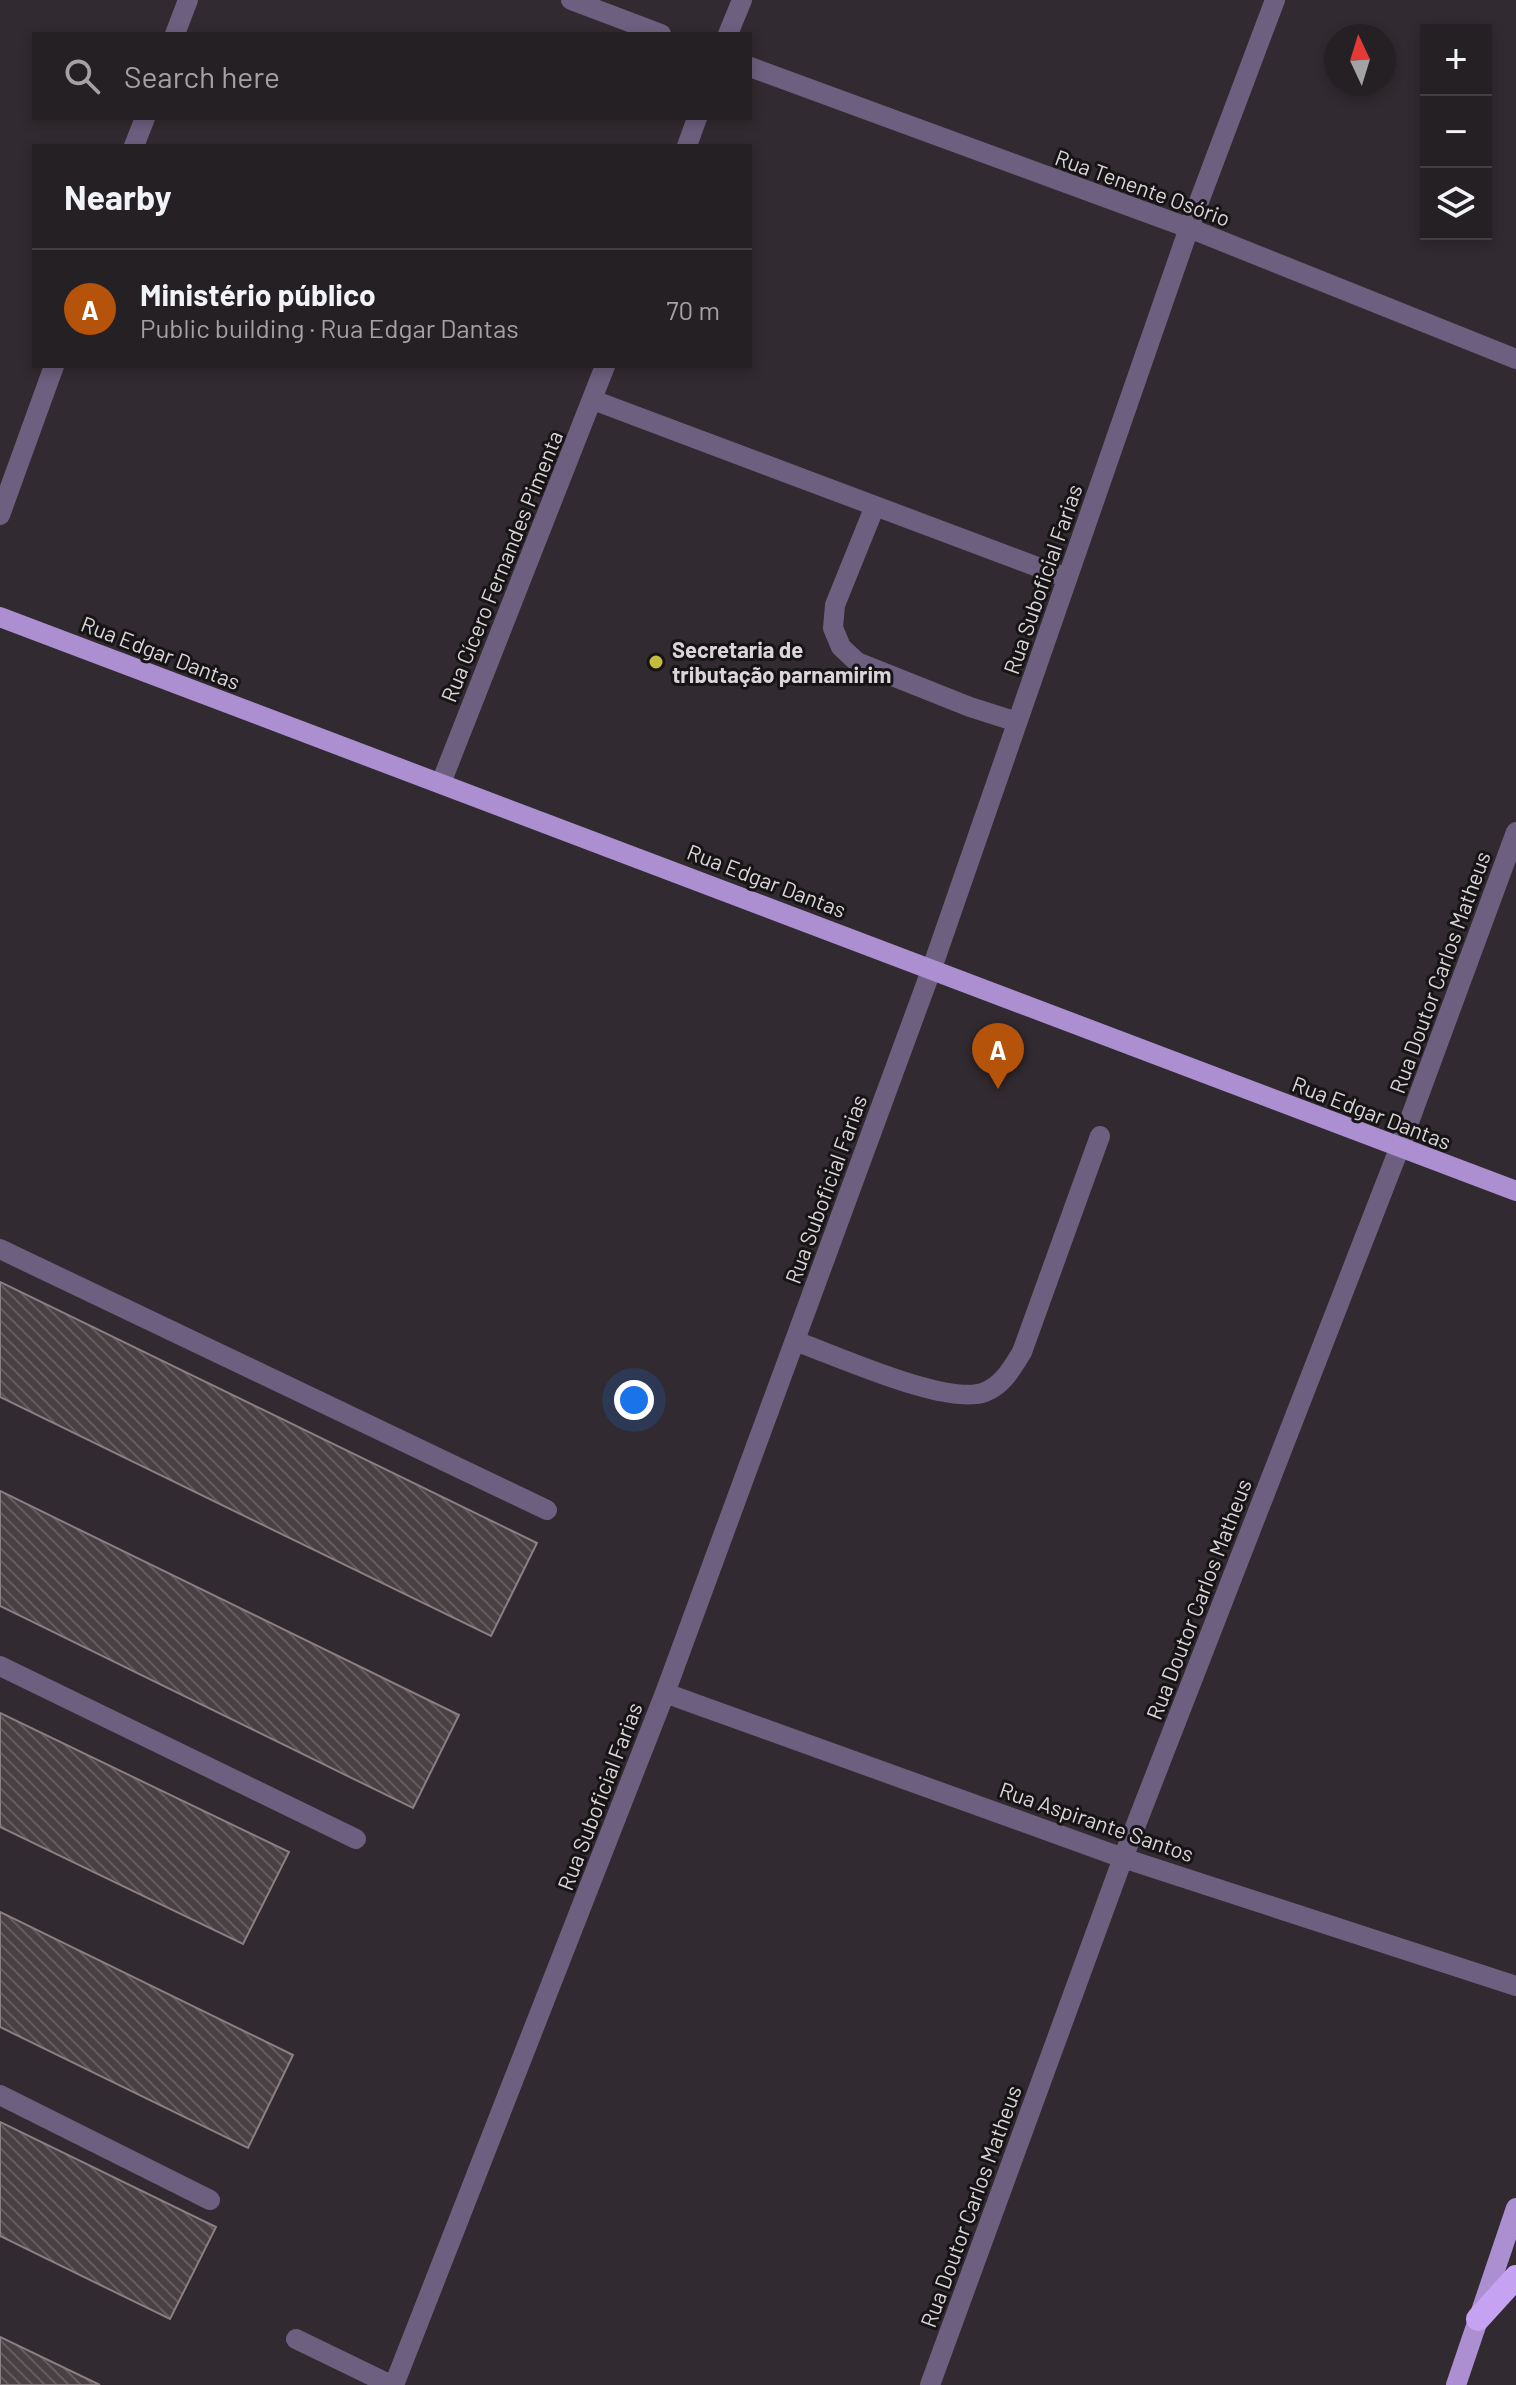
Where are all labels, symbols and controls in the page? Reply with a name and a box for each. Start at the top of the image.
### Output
north arrow [1324,24,1396,96]
map controls [1420,24,1492,240]
button: + [1420,24,1492,96]
search box [32,32,752,120]
icon: search [60,54,104,98]
text: Search here [124,58,280,94]
button: − [1420,96,1492,168]
street label: Rua Tenente Osório [1052,143,1234,231]
button: layers [1420,168,1492,240]
text: Nearby [64,176,172,217]
text: Ministério público [140,276,376,312]
text: A [81,294,99,325]
text: 70 m [666,294,720,325]
text: Public building · Rua Edgar Dantas [140,312,519,343]
street label: Rua Cícero Fernandes Pimenta [435,426,567,706]
street label: Rua Suboficial Farias [997,481,1087,677]
street label: Rua Edgar Dantas [78,610,244,694]
place label: Secretaria de tributação parnamirim [672,636,891,687]
marker: Secretaria de tributação parnamirim [647,653,665,671]
street label: Rua Edgar Dantas [684,838,850,922]
street label: Rua Doutor Carlos Matheus [1383,847,1495,1097]
pin: A [972,1023,1024,1089]
street label: Rua Edgar Dantas [1289,1070,1455,1154]
street label: Rua Suboficial Farias [779,1091,871,1287]
your location [614,1380,654,1420]
street label: Rua Doutor Carlos Matheus [1140,1475,1256,1723]
street label: Rua Suboficial Farias [551,1698,647,1894]
street label: Rua Aspirante Santos [997,1776,1197,1866]
street label: Rua Doutor Carlos Matheus [914,2081,1026,2331]

